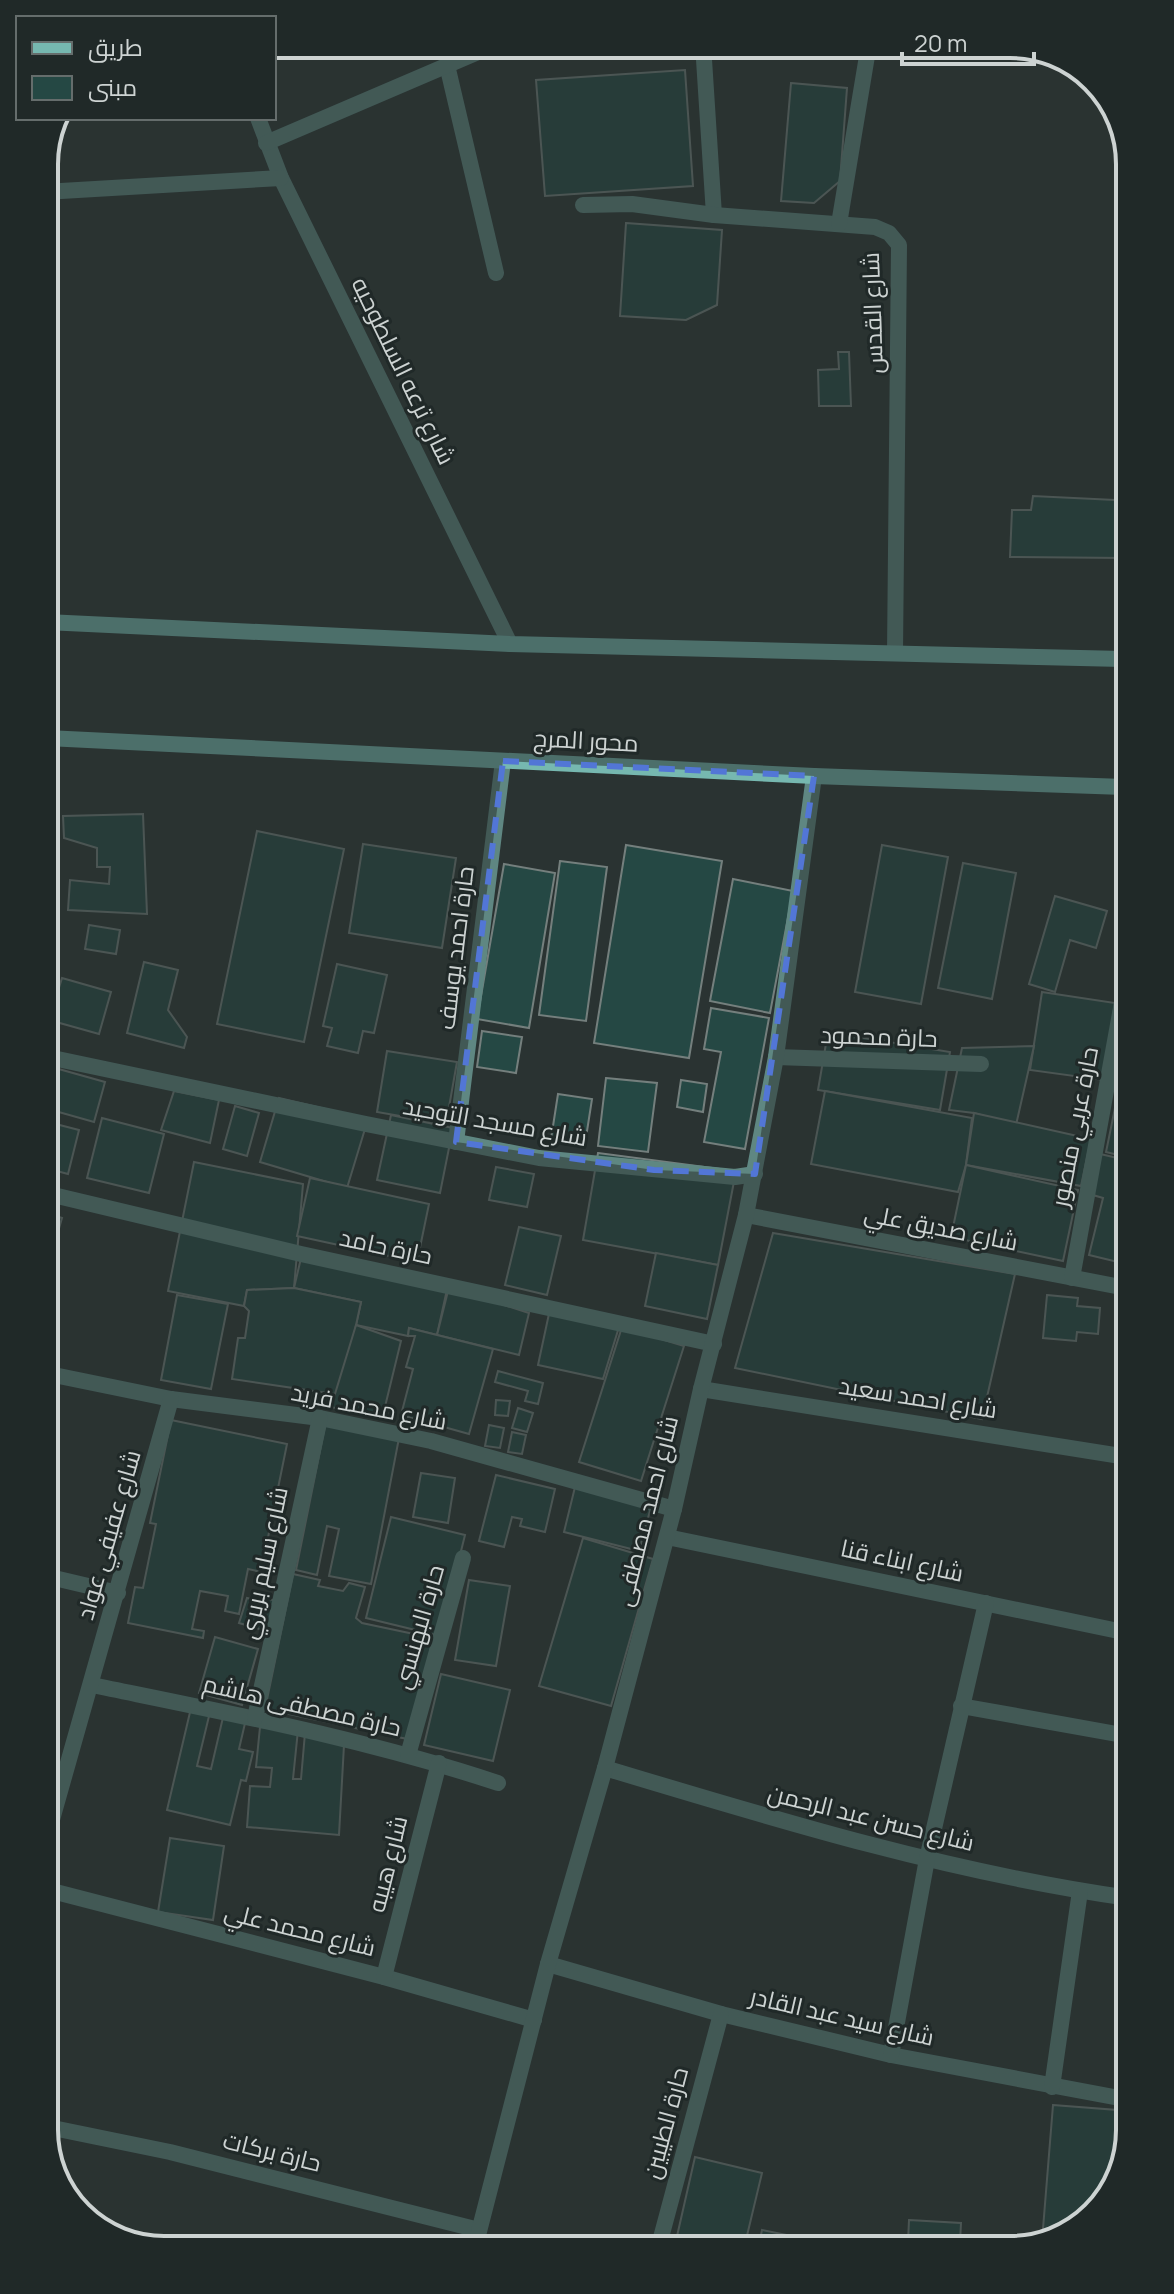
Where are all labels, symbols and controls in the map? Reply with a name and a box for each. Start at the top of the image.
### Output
legend [16,16,276,120]
scale bar [902,16,1034,66]
text: 20 m [914,26,967,59]
text: طريق [88,30,143,63]
text: مبنى [88,70,137,103]
street label: شارع القدس [853,252,891,374]
street label: شارع ترعه السلطوحيه [344,271,464,470]
street label: محور المرج [533,720,639,760]
street label: حارة احمد يوسف [428,864,481,1032]
street label: حارة محمود [820,1017,938,1054]
street label: حارة عربي منصور [1041,1044,1109,1212]
street label: شارع مسجد التوحيد [400,1088,590,1154]
street label: شارع صديق علي [861,1195,1021,1262]
street label: حارة حامد [337,1220,436,1271]
street label: شارع احمد سعيد [837,1368,1000,1426]
street label: شارع محمد فريد [288,1374,450,1438]
street label: شارع احمد مصطفى [606,1412,686,1610]
street label: شارع عفيفي عواد [68,1446,151,1625]
street label: شارع سليم بربري [230,1483,298,1643]
street label: شارع ابناء قنا [838,1530,967,1590]
street label: حارة البهنسي [384,1560,454,1694]
street label: حارة مصطفى هاشم [200,1666,405,1744]
street label: شارع حسن عبد الرحمن [764,1775,978,1859]
street label: شارع هيبه [359,1812,415,1916]
street label: شارع محمد علي [220,1894,379,1967]
street label: شارع سيد عبد القادر [745,1978,938,2054]
street label: حارة الطيبين [634,2063,695,2182]
street label: حارة بركات [220,2122,325,2179]

